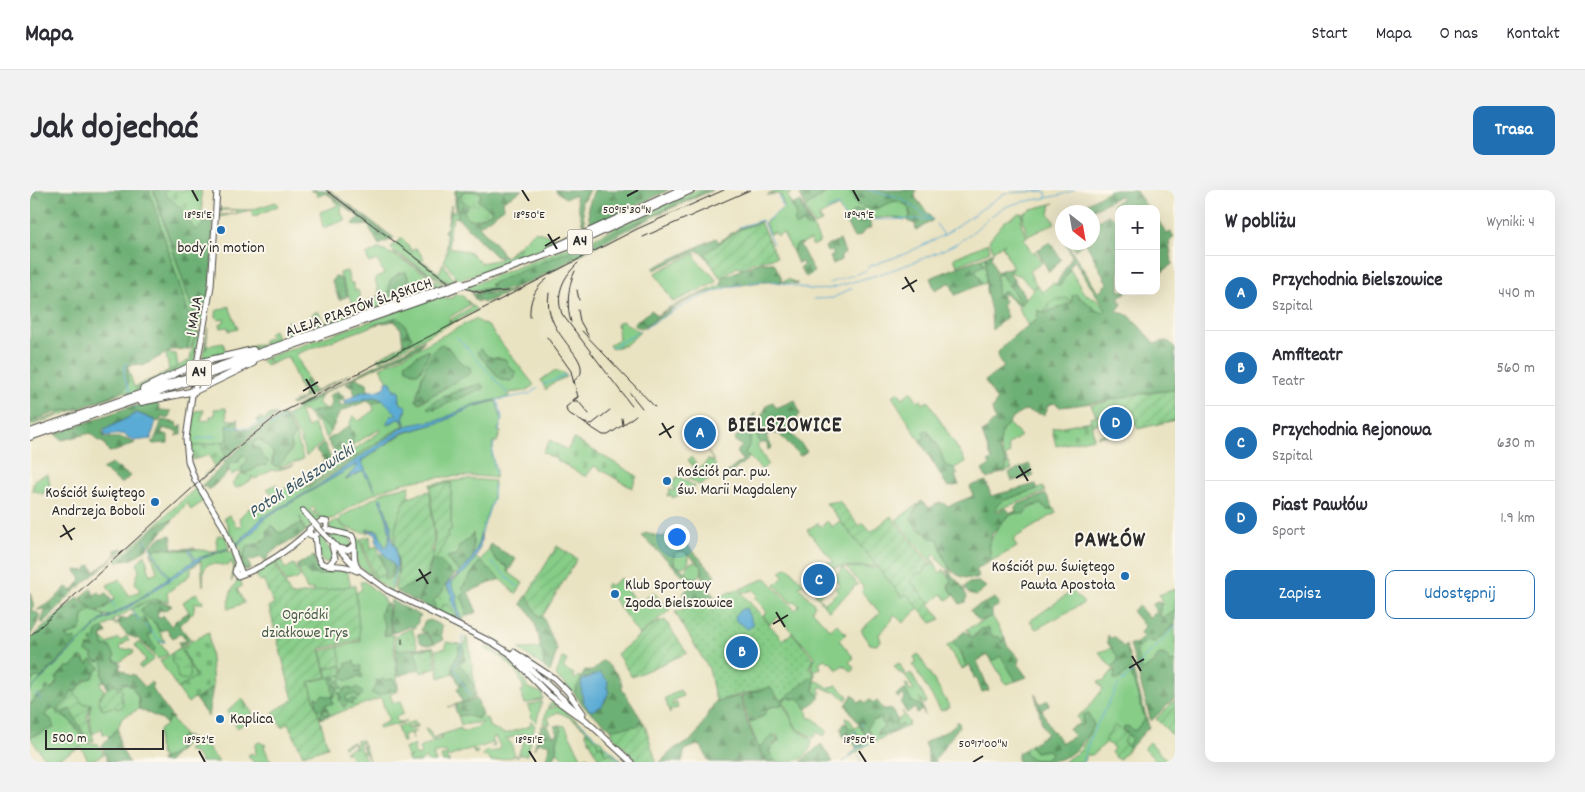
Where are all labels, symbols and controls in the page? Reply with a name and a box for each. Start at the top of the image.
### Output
text: Mapa [25,18,73,52]
text: Start [1311,22,1348,47]
text: Mapa [1376,22,1411,47]
text: O nas [1439,22,1478,47]
text: Kontakt [1506,22,1560,47]
text: Jak dojechać [30,105,199,155]
button: Trasa [1473,106,1555,155]
text: 50°15'30"N [603,202,651,219]
north arrow [1055,205,1100,250]
map controls [1115,205,1160,295]
button: + [1115,205,1160,250]
text: 18°51'E [184,207,212,224]
text: 18°50'E [513,207,545,224]
text: 18°49'E [844,207,874,224]
text: W pobliżu [1225,208,1296,238]
text: Wyniki: 4 [1487,211,1535,234]
marker: body in motion [215,224,227,236]
road number: A4 [568,230,592,254]
place label: body in motion [177,237,265,260]
button: − [1115,250,1160,295]
text: Przychodnia Bielszowice [1272,268,1443,295]
street label: ALEJA PIASTÓW ŚLĄSKICH [282,272,436,344]
text: A [1237,282,1245,305]
text: 440 m [1498,282,1535,305]
street label: 1 MAJA [180,294,210,338]
text: Szpital [1272,295,1313,318]
text: Amfiteatr [1272,343,1343,370]
text: B [1237,357,1245,380]
text: 560 m [1496,357,1535,380]
road number: A4 [186,360,212,386]
text: Teatr [1272,370,1305,393]
pin: D [1100,404,1132,442]
district label: BIELSZOWICE [728,412,842,442]
pin: A [684,414,716,452]
text: Przychodnia Rejonowa [1272,418,1431,445]
text: C [1237,432,1245,455]
text: 630 m [1497,432,1535,455]
water label: Potok Bielszowicki [244,437,362,526]
text: Szpital [1272,445,1313,468]
place label: Kościół par. pw. św. Marii Magdaleny [677,461,797,502]
marker: Kościół par. pw. św. Marii Magdaleny [661,475,673,487]
place label: Kościół świętego Andrzeja Boboli [45,482,145,523]
text: Piast Pawłów [1272,493,1368,520]
marker: Kościół świętego Andrzeja Boboli [149,496,161,508]
text: D [1237,507,1245,530]
text: 1.9 km [1500,507,1535,530]
text: Sport [1272,520,1305,543]
your location [664,524,690,550]
district label: PAWŁÓW [1074,527,1146,557]
place label: Kościół pw. Świętego Pawła Apostoła [991,556,1115,597]
pin: C [803,561,835,599]
marker: Kościół pw. Świętego Pawła Apostoła [1119,570,1131,582]
button: Zapisz [1225,570,1375,619]
button: Udostępnij [1385,570,1535,619]
place label: Klub Sportowy Zgoda Bielszowice [625,574,733,615]
marker: Klub Sportowy Zgoda Bielszowice [609,588,621,600]
park label: Ogródki działkowe Irys [262,604,349,645]
pin: B [726,633,758,671]
place label: Kaplica [230,708,273,731]
marker: Kaplica [214,713,226,725]
scale bar [45,727,164,750]
text: 500 m [52,729,87,749]
text: 18°52'E [184,732,215,749]
text: 18°51'E [515,732,543,749]
text: 18°50'E [843,732,875,749]
text: 50°17'00"N [959,736,1007,753]

